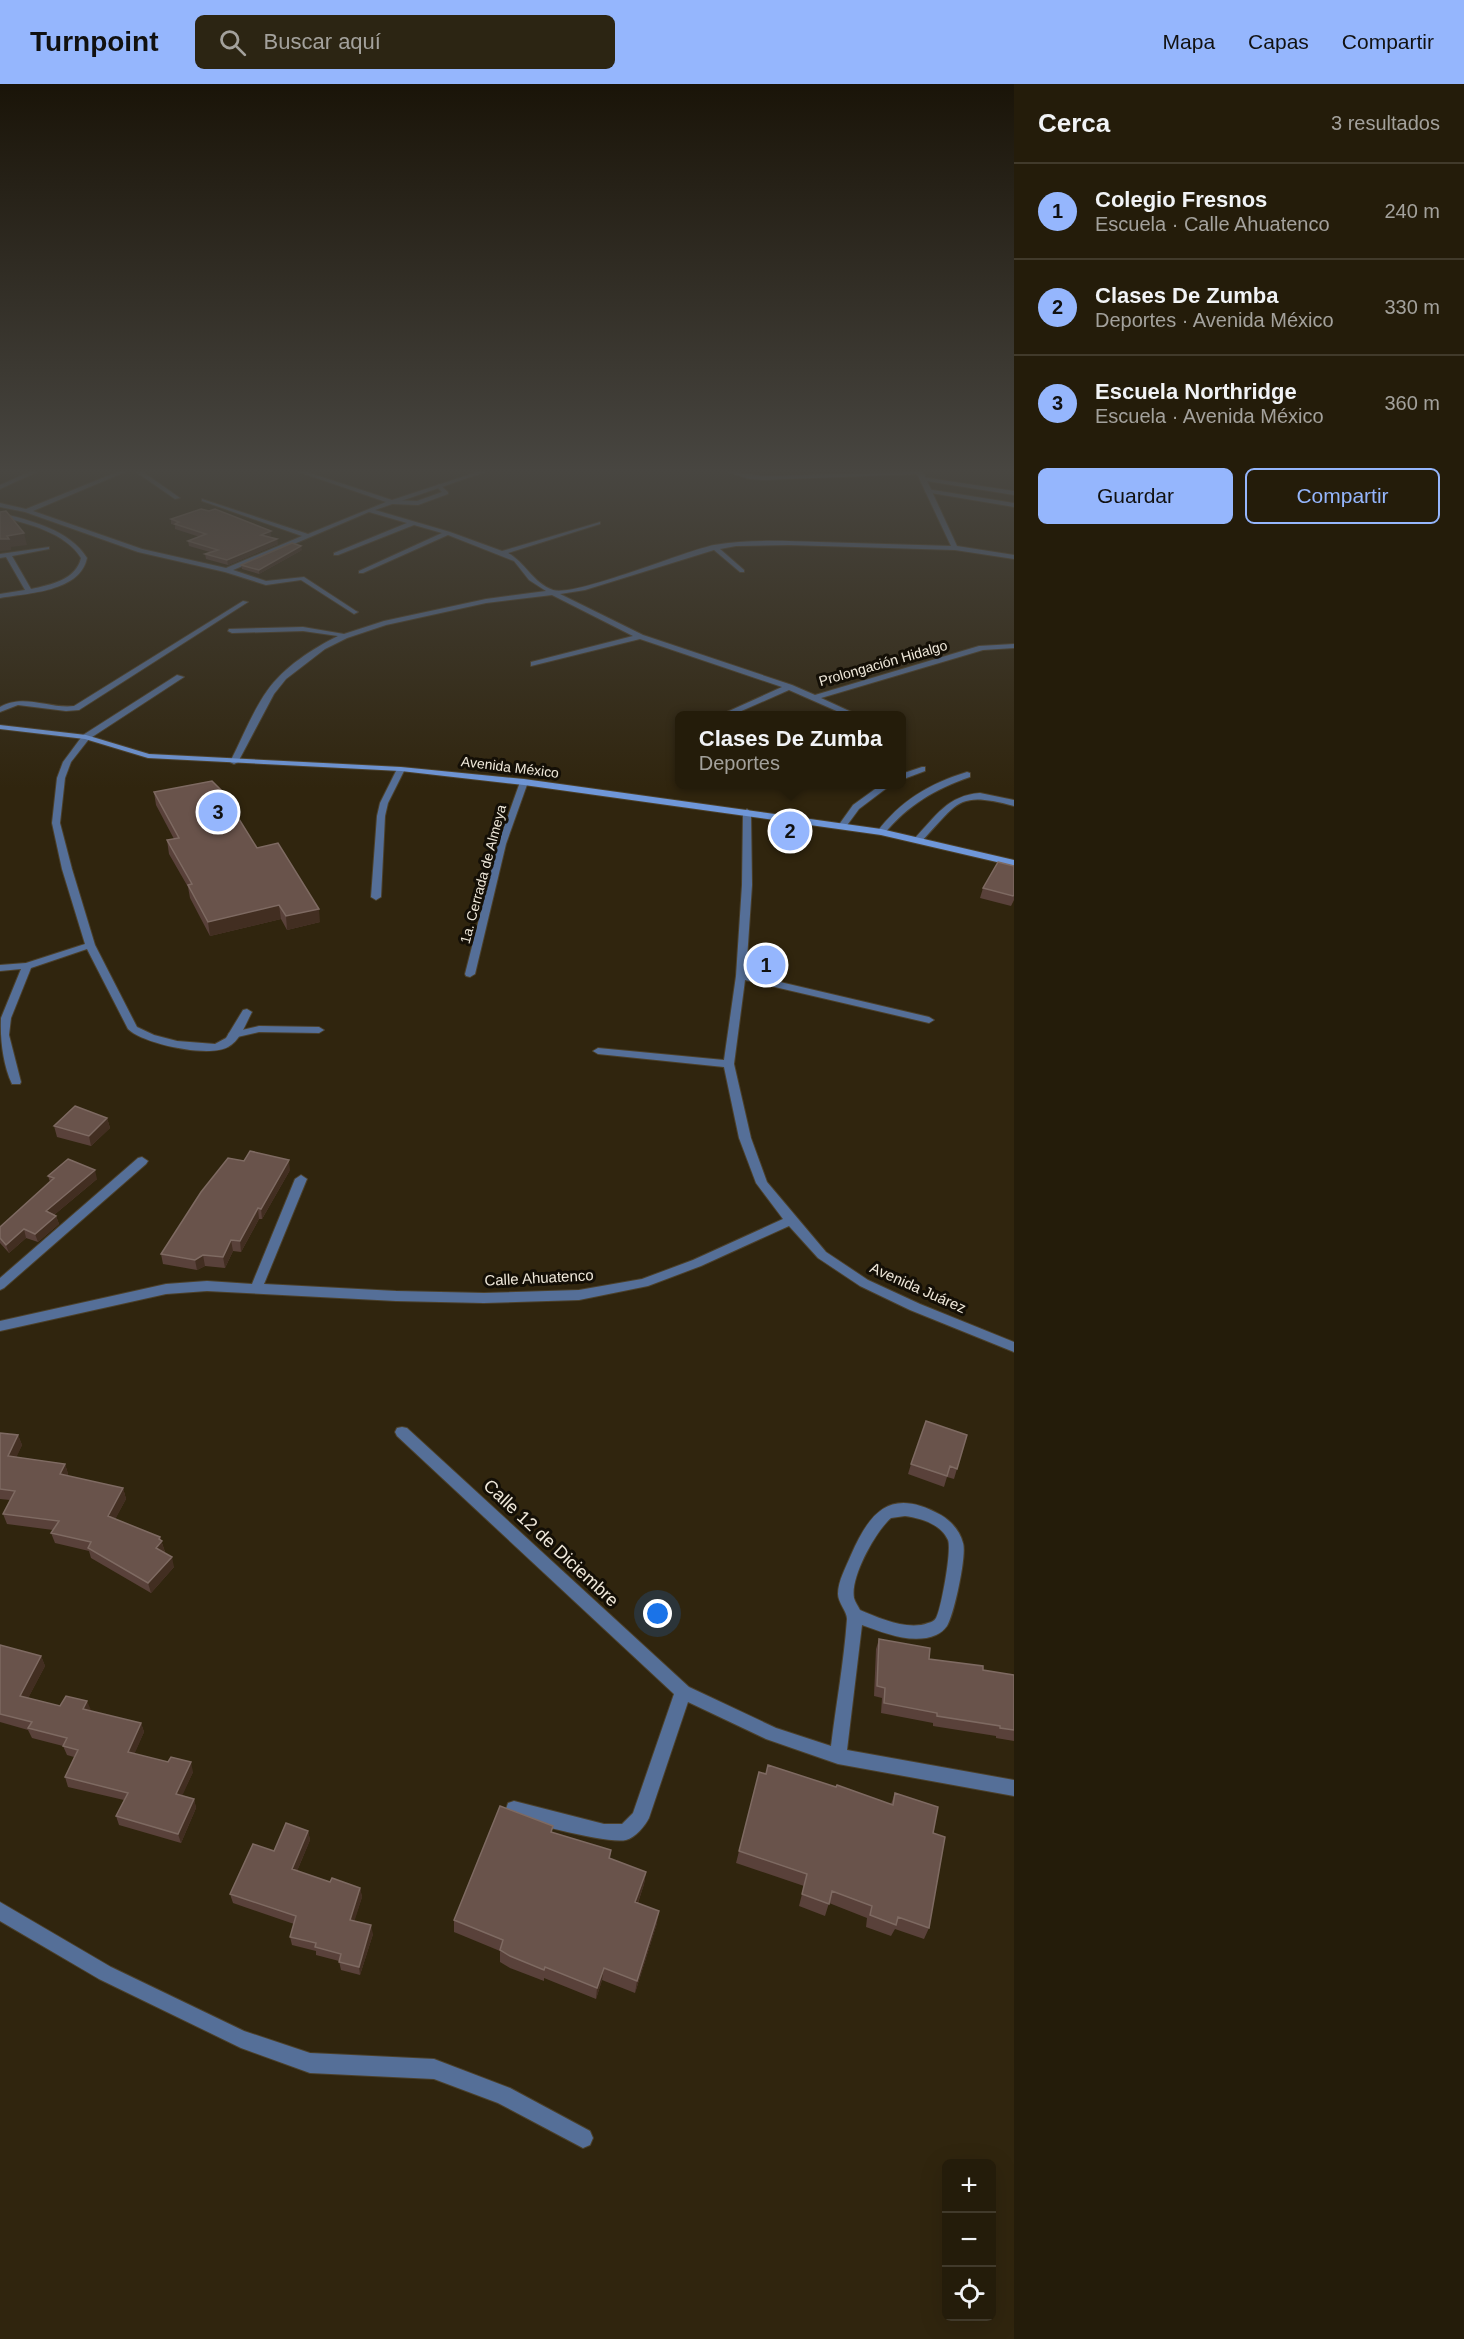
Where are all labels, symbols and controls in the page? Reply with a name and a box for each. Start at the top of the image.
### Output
search box [195,15,615,69]
text: Turnpoint [30,26,159,57]
icon: search [216,26,249,59]
text: Buscar aquí [264,29,381,54]
text: Mapa [1163,30,1215,53]
text: Capas [1248,30,1309,53]
text: Compartir [1342,30,1434,53]
text: Cerca [1038,108,1110,138]
text: 3 resultados [1331,112,1440,134]
text: Colegio Fresnos [1095,187,1267,212]
text: 1 [1052,200,1063,222]
text: 240 m [1384,200,1440,222]
text: Escuela · Calle Ahuatenco [1095,213,1330,235]
text: Clases De Zumba [1095,283,1278,308]
text: 2 [1052,296,1063,318]
text: 330 m [1384,296,1440,318]
text: Deportes · Avenida México [1095,309,1334,331]
text: Escuela Northridge [1095,379,1297,404]
text: 3 [1052,392,1063,414]
text: 360 m [1384,392,1440,414]
text: Escuela · Avenida México [1095,405,1324,427]
button: Guardar [1038,468,1233,524]
button: Compartir [1245,468,1440,524]
street label: Prolongación Hidalgo [817,637,949,689]
popup [675,711,906,789]
text: Clases De Zumba [699,726,882,751]
text: Deportes [699,752,780,774]
street label: Avenida México [460,753,560,781]
pin: 3 [198,790,238,834]
street label: 1a. Cerrada de Almeya [457,803,509,945]
pin: 2 [770,808,810,854]
pin: 1 [746,942,786,988]
street label: Avenida Juárez [868,1259,969,1316]
street label: Calle Ahuatenco [484,1266,594,1289]
street label: Calle 12 de Diciembre [479,1475,623,1611]
your location [643,1599,672,1628]
map controls [942,2159,996,2321]
button: + [942,2159,996,2213]
button: − [942,2213,996,2267]
button: locate [942,2267,996,2321]

